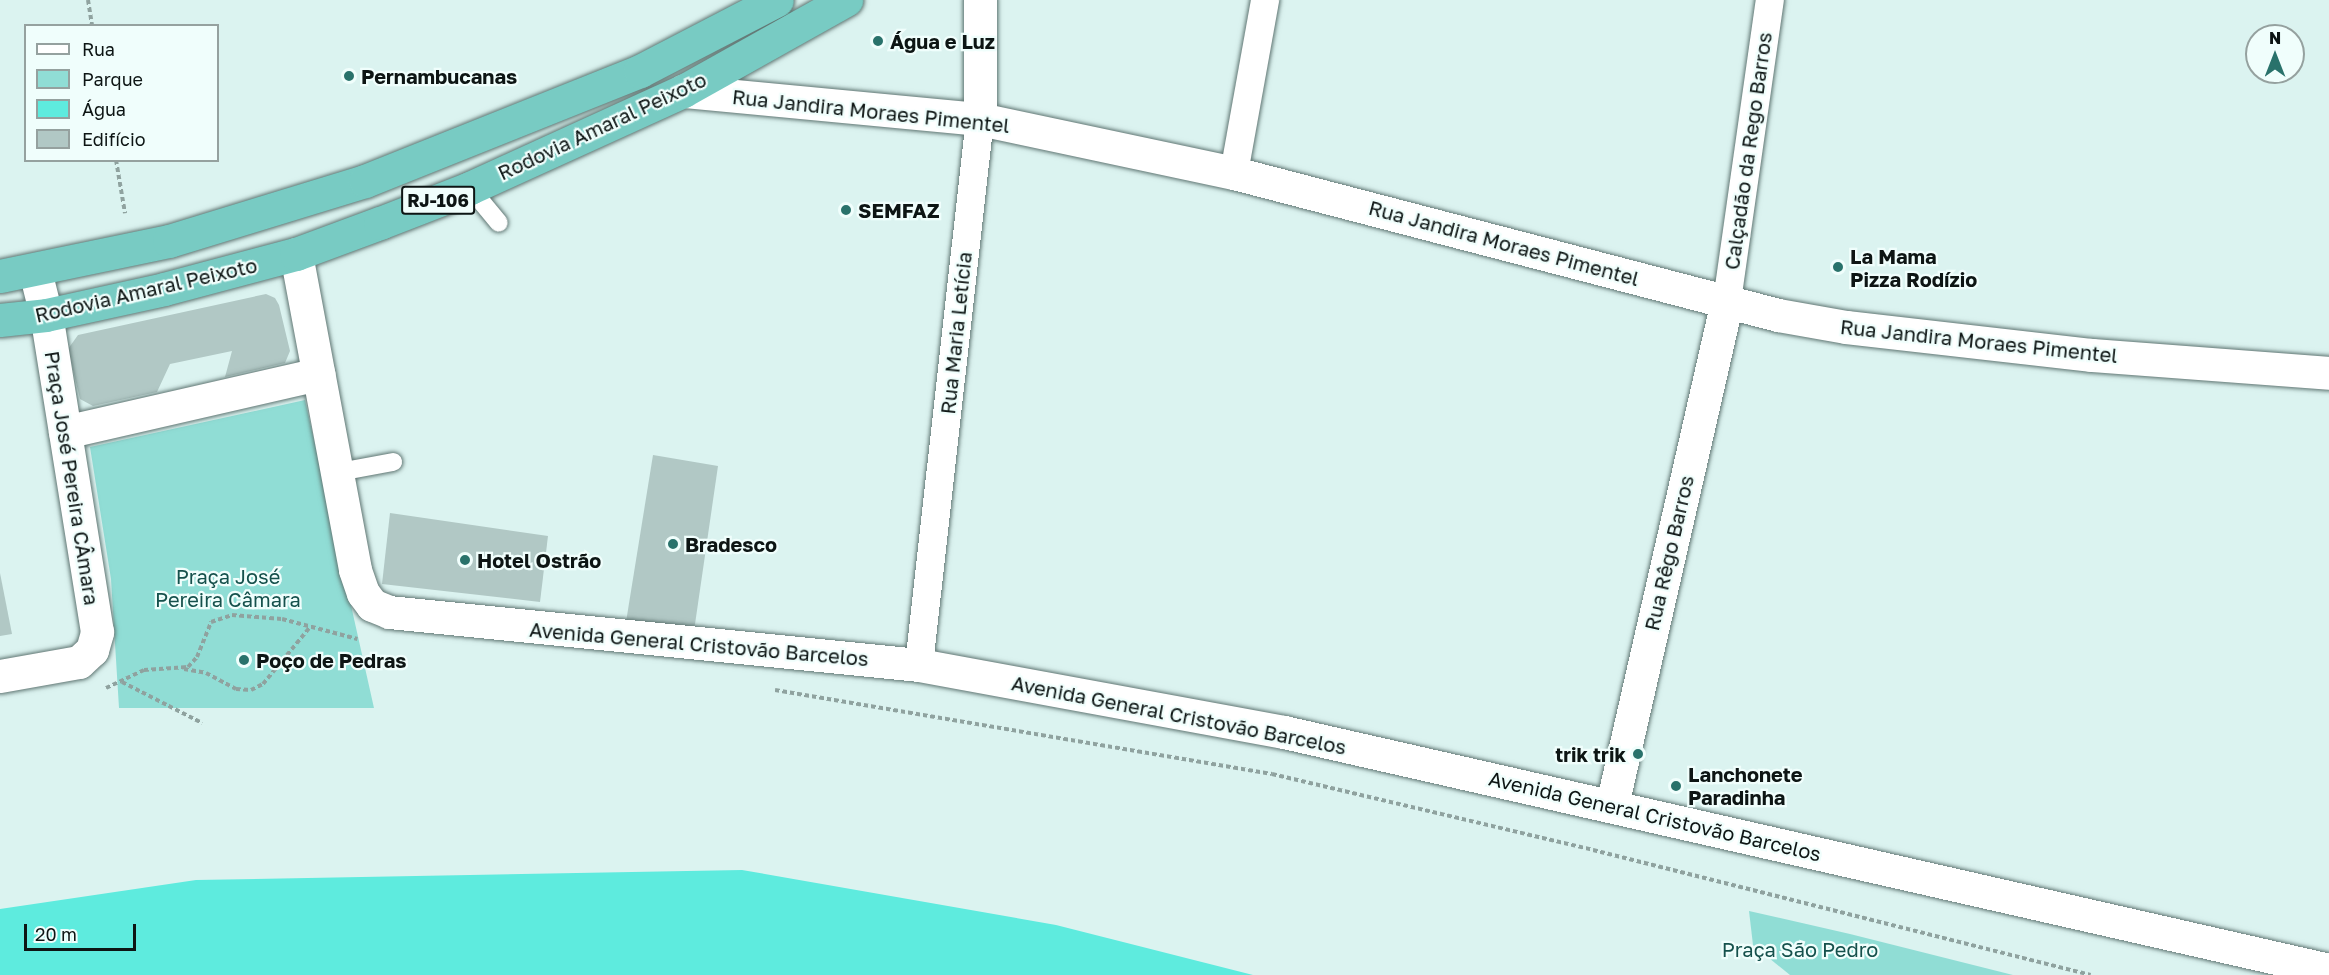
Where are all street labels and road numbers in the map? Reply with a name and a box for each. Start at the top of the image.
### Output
street label: Calçadão da Rego Barros [1719,31,1777,271]
street label: Rodovia Amaral Peixoto [494,67,710,185]
street label: Rua Jandira Moraes Pimentel [731,84,1011,138]
road number: RJ-106 [400,185,476,215]
street label: Rua Jandira Moraes Pimentel [1366,195,1642,291]
street label: Rua Maria Letícia [936,251,976,415]
street label: Rodovia Amaral Peixoto [33,253,259,327]
street label: Rua Jandira Moraes Pimentel [1839,314,2119,368]
street label: Praça José Pereira CÂmara [40,349,104,607]
street label: Rua Rêgo Barros [1639,473,1699,633]
street label: Avenida General Cristovão Barcelos [528,617,870,671]
street label: Avenida General Cristovão Barcelos [1010,671,1348,759]
street label: Avenida General Cristovão Barcelos [1486,766,1824,866]

